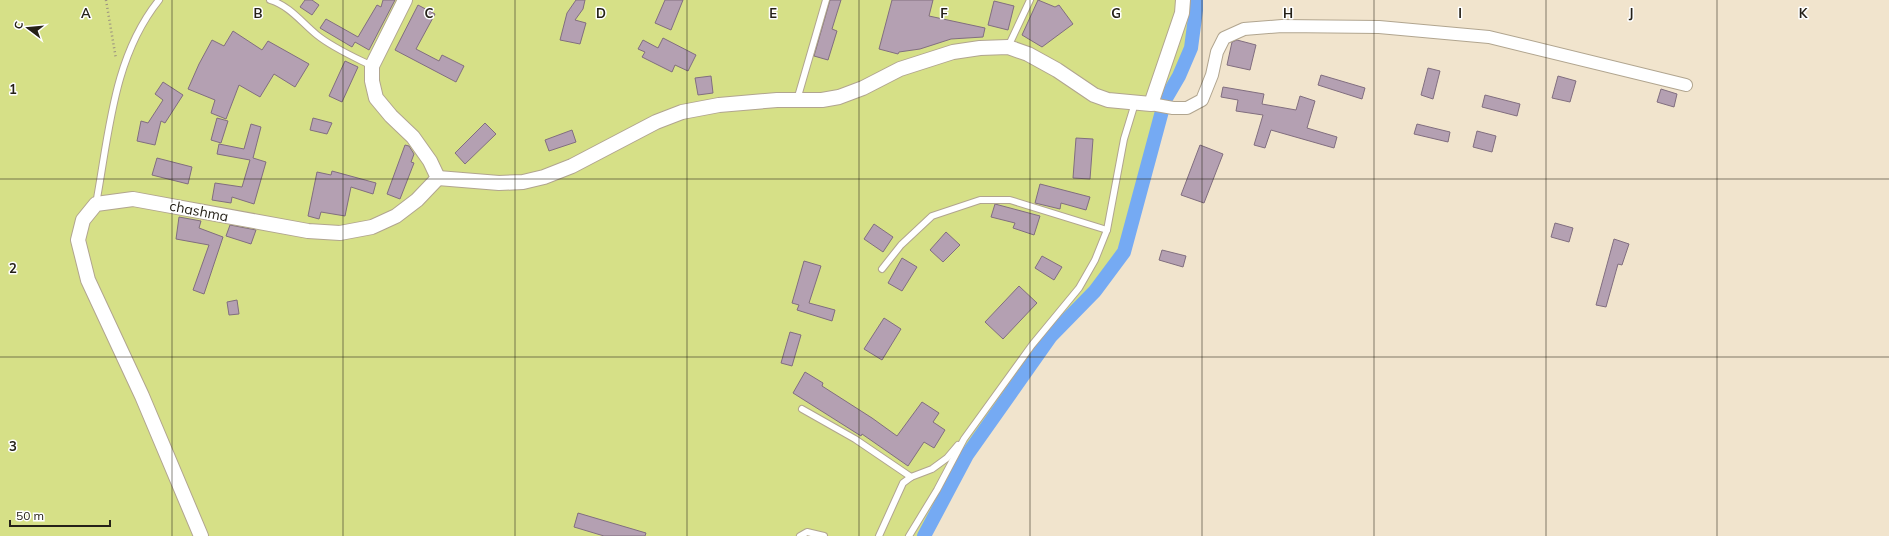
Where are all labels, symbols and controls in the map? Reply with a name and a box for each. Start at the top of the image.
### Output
text: A [81,5,91,21]
text: B [254,5,263,21]
text: C [425,5,434,21]
text: D [596,5,606,21]
text: E [769,5,777,21]
text: F [940,5,948,21]
text: G [1111,5,1121,21]
text: H [1283,5,1293,21]
text: I [1458,5,1462,21]
text: J [1629,5,1633,21]
text: K [1799,5,1809,21]
north arrow [8,8,48,48]
text: С [11,19,26,31]
text: 1 [9,81,17,97]
street label: сhashma [168,196,230,226]
text: 2 [9,260,17,276]
text: 3 [9,438,17,454]
scale bar [10,502,110,528]
text: 50 m [16,508,44,523]

